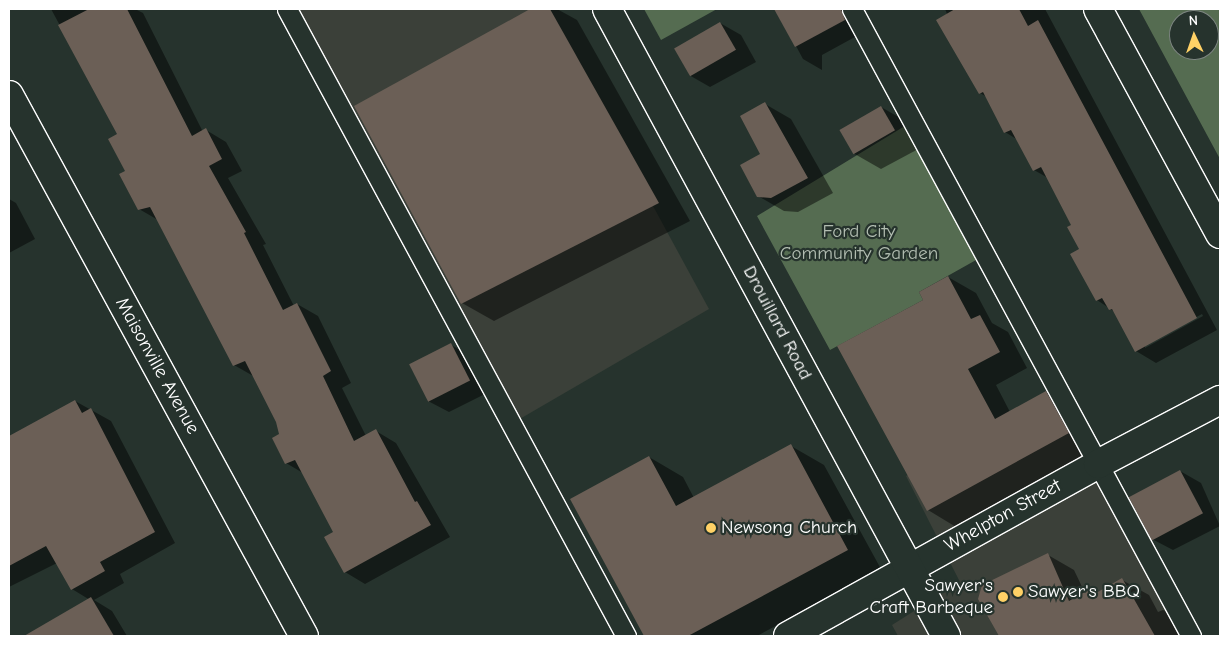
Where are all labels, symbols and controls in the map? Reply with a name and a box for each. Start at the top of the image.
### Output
north arrow [1169,10,1219,60]
text: N [1188,12,1198,29]
park label: Ford City Community Garden [780,221,938,265]
street label: Drouillard Road [737,262,817,384]
street label: Maisonville Avenue [110,294,204,438]
street label: Whelpton Street [941,475,1065,557]
place label: Newsong Church [721,517,857,539]
marker: Newsong Church [705,522,717,534]
place label: Sawyer's Craft Barbeque [869,575,993,619]
place label: Sawyer's BBQ [1028,581,1140,603]
marker: Sawyer's BBQ [1012,586,1024,598]
marker: Sawyer's Craft Barbeque [997,591,1009,603]

